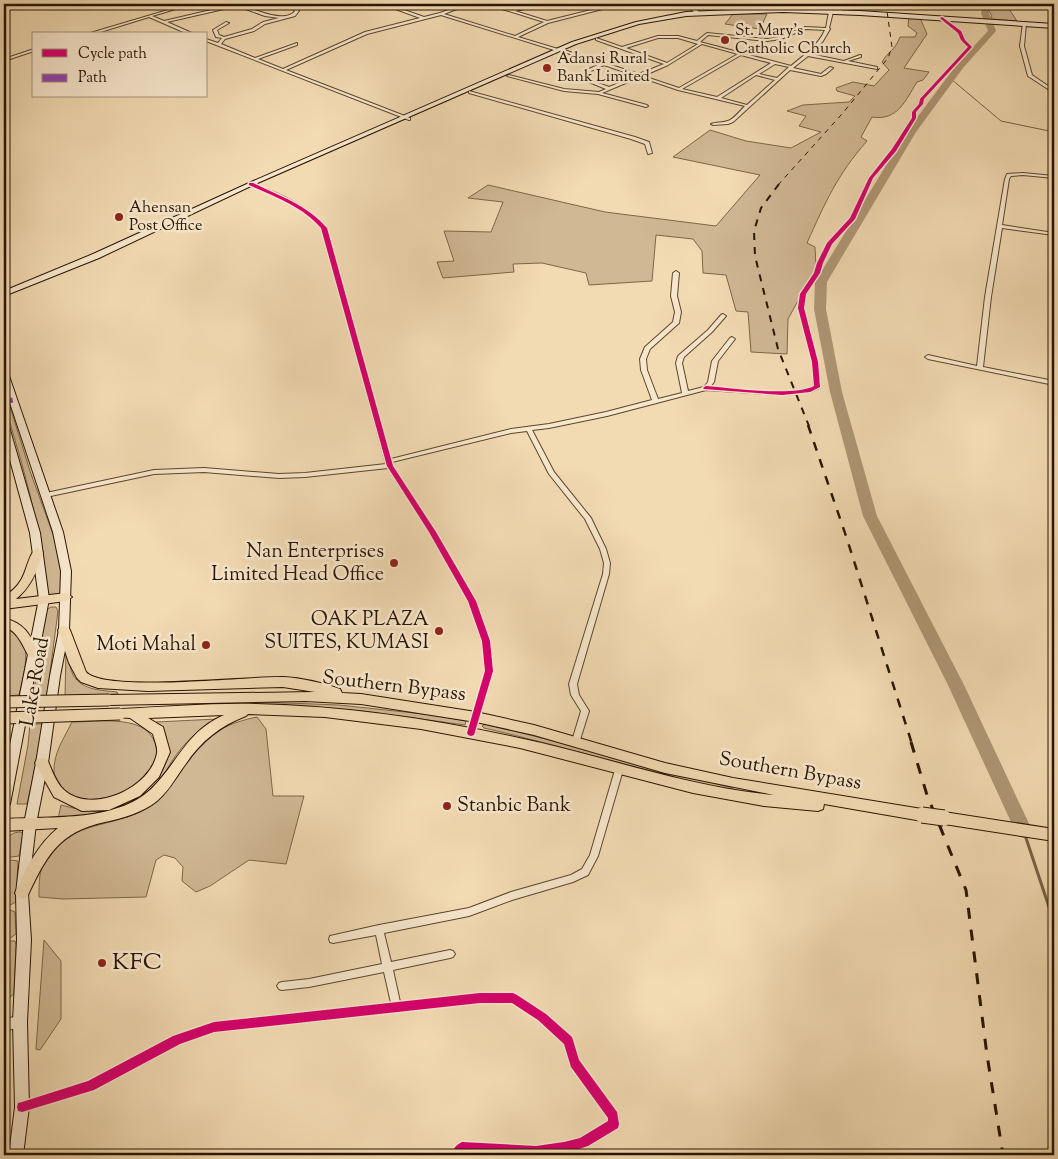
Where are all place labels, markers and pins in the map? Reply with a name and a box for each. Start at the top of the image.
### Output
place label: St. Mary's Catholic Church [735,20,852,61]
marker: St. Mary's Catholic Church [719,34,731,46]
place label: Adansi Rural Bank Limited [557,48,650,89]
marker: Adansi Rural Bank Limited [541,62,553,74]
place label: Ahensan Post Office [129,197,202,238]
marker: Ahensan Post Office [113,211,125,223]
place label: Nan Enterprises Limited Head Office [211,538,384,590]
marker: Nan Enterprises Limited Head Office [388,557,400,569]
place label: OAK PLAZA SUITES, KUMASI [264,606,429,658]
marker: OAK PLAZA SUITES, KUMASI [433,625,445,637]
place label: Moti Mahal [96,631,196,660]
marker: Moti Mahal [200,639,212,651]
place label: Stanbic Bank [457,792,571,821]
marker: Stanbic Bank [441,800,453,812]
place label: KFC [112,946,162,980]
marker: KFC [96,957,108,969]

